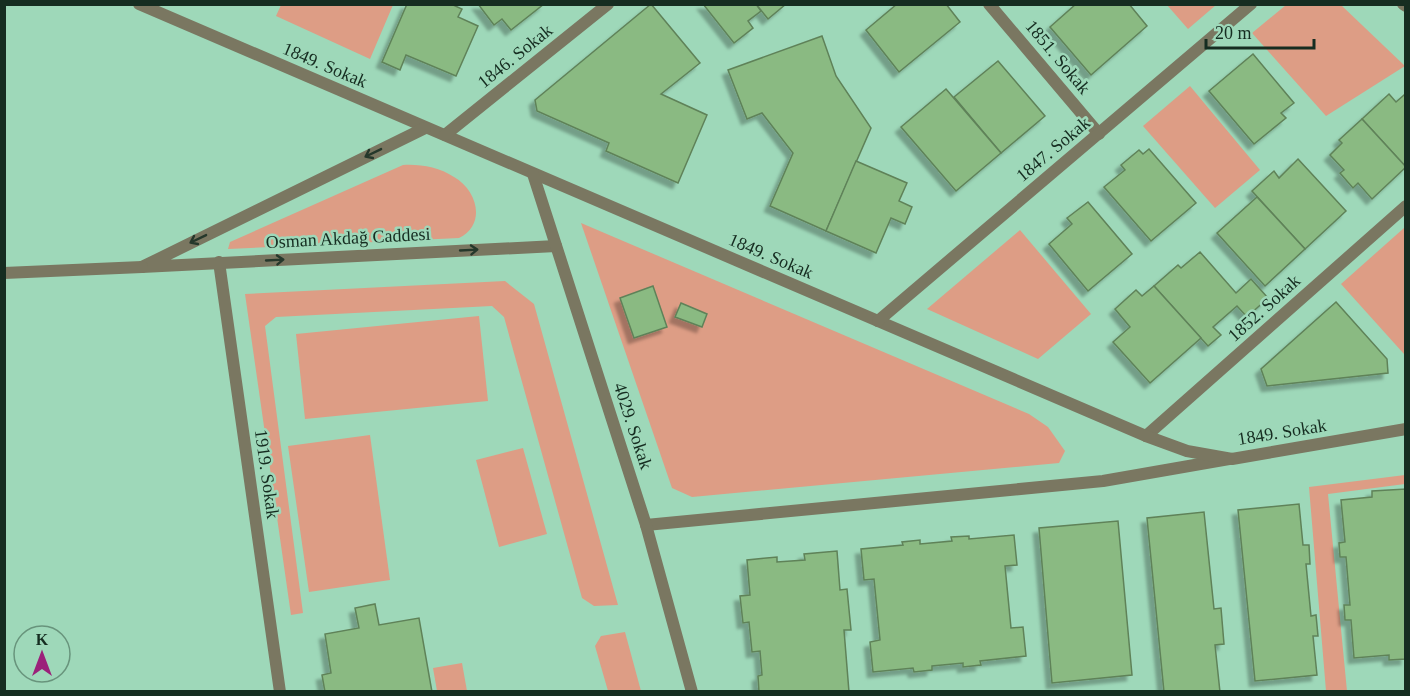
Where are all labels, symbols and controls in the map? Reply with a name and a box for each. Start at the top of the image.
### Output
scale bar [1206,12,1314,50]
street label: 1851. Sokak [1021,16,1095,98]
street label: 1846. Sokak [474,20,556,92]
text: 20 m [1215,23,1252,43]
street label: 1849. Sokak [280,38,370,92]
street label: 1847. Sokak [1012,112,1094,186]
one-way arrow [364,148,382,160]
street label: Osman Akdağ Caddesi [265,224,431,252]
street label: 1849. Sokak [726,229,816,283]
one-way arrow [189,234,207,246]
one-way arrow [459,244,479,255]
one-way arrow [264,254,284,265]
street label: 1852. Sokak [1224,270,1304,346]
street label: 4029. Sokak [610,380,656,472]
street label: 1849. Sokak [1236,415,1328,449]
street label: 1919. Sokak [251,428,283,520]
north arrow [12,624,72,684]
text: K [36,631,49,648]

